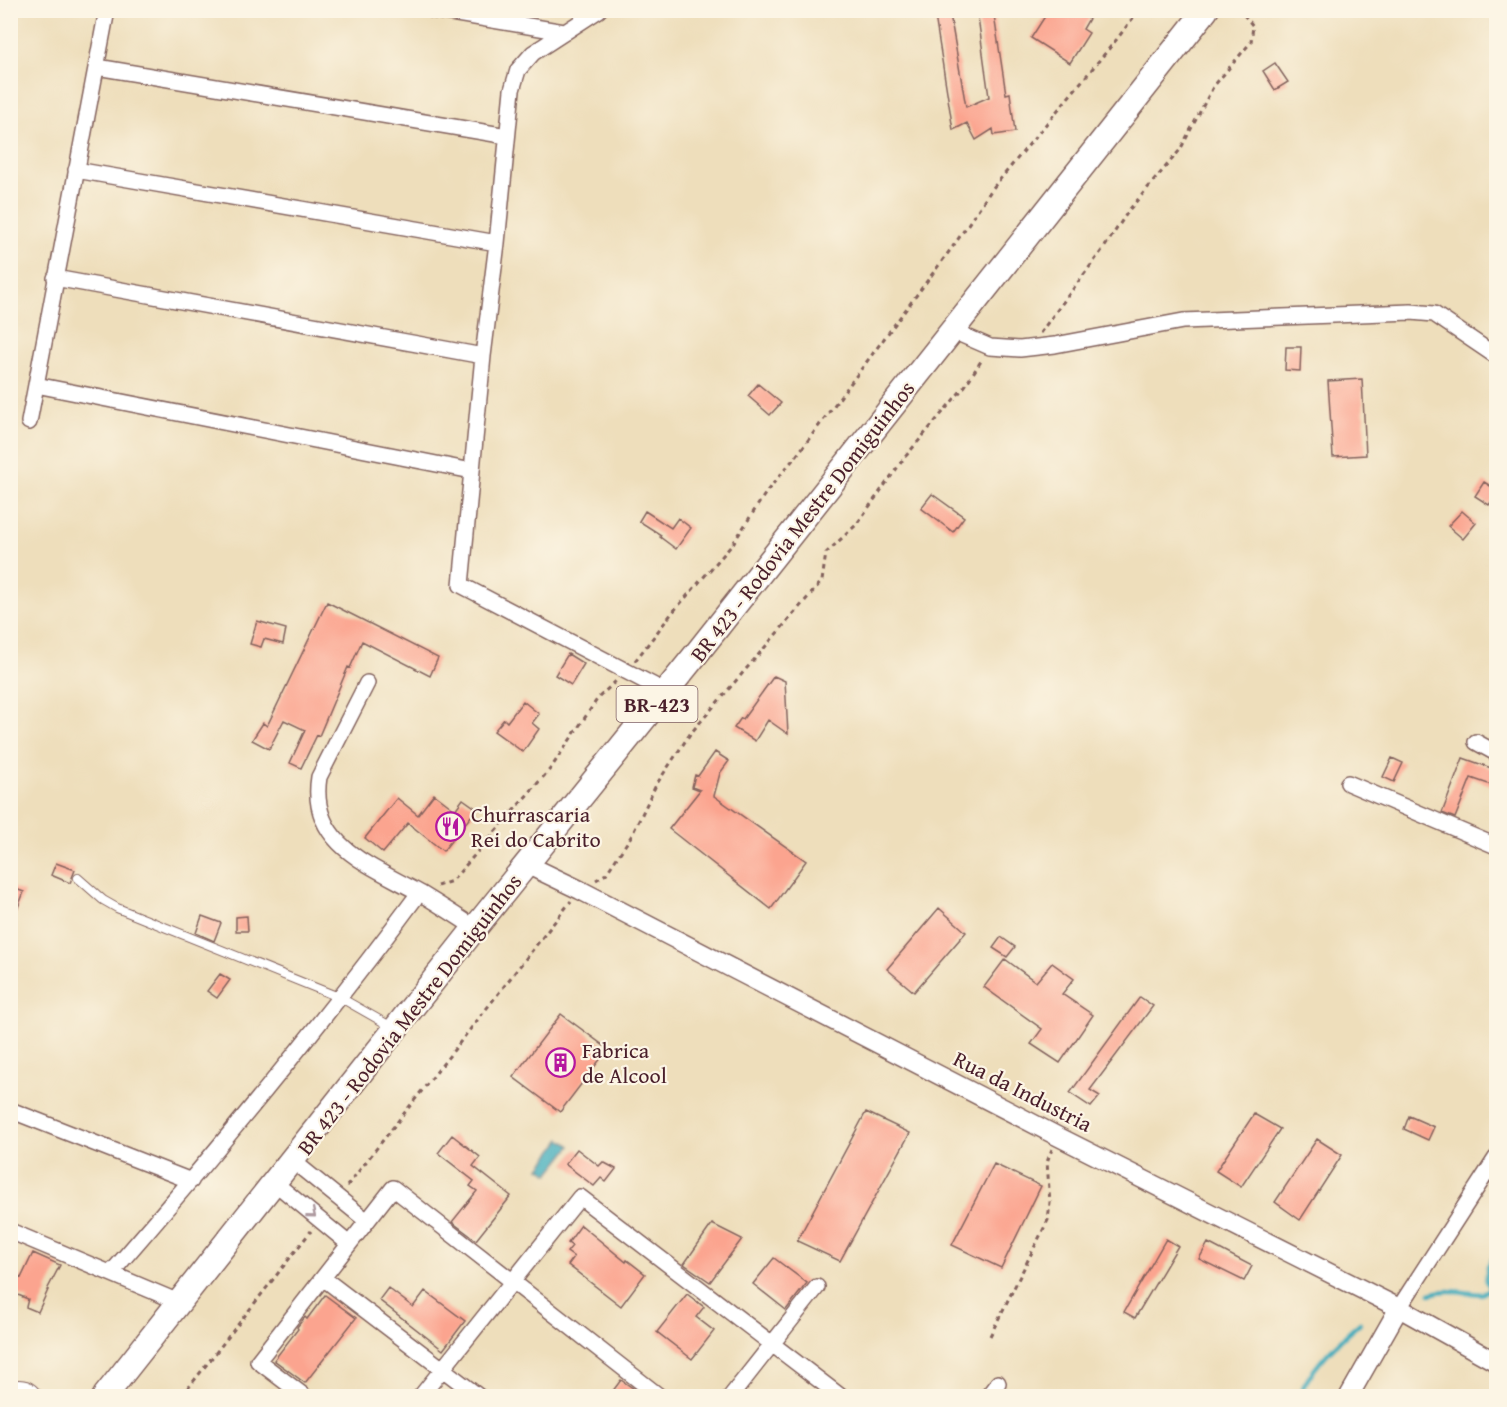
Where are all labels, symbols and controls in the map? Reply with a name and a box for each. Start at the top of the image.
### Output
street label: BR 423 - Rodovia Mestre Domiguinhos [682,374,922,668]
road number: BR-423 [616,686,698,722]
place label: Churrascaria Rei do Cabrito [471,798,601,855]
restaurant icon: Churrascaria Rei do Cabrito [434,811,466,843]
street label: BR 423 - Rodovia Mestre Domiguinhos [289,867,529,1161]
place label: Fabrica de Alcool [582,1034,667,1091]
street label: Rua da Industria [948,1042,1098,1140]
building icon: Fabrica de Alcool [545,1047,577,1079]
one-way arrow [305,1207,316,1218]

